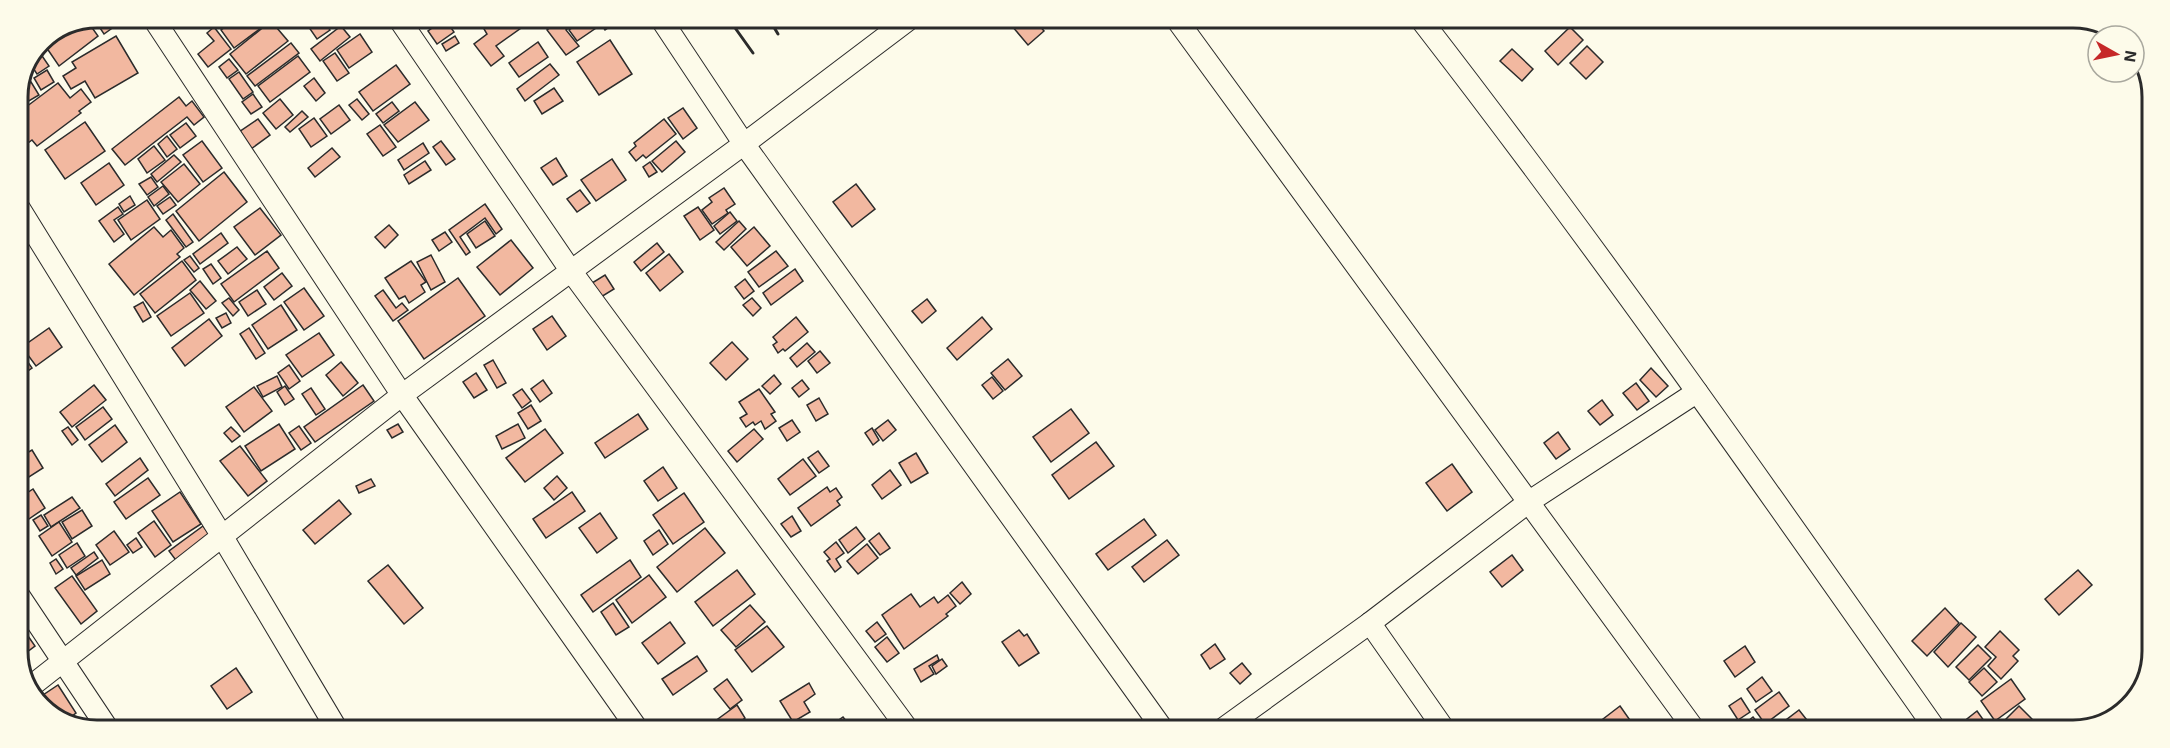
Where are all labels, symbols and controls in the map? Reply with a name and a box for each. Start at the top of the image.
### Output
north arrow [2086,24,2146,84]
text: N [2121,49,2142,64]

